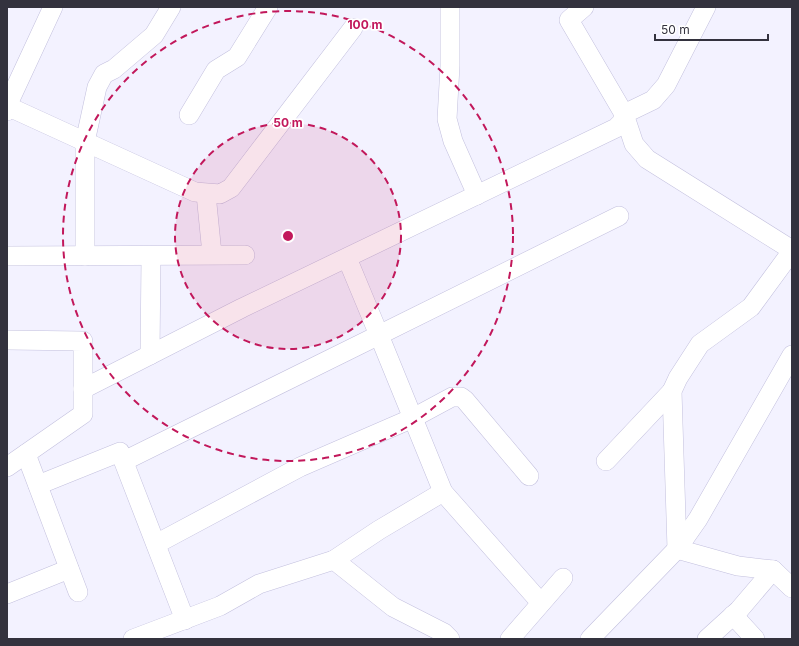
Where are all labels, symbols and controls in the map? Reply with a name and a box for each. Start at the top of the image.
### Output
scale bar [655,16,768,42]
text: 100 m [347,17,383,32]
text: 50 m [661,22,690,37]
text: 50 m [273,115,303,130]
centre of rings [281,229,295,243]

